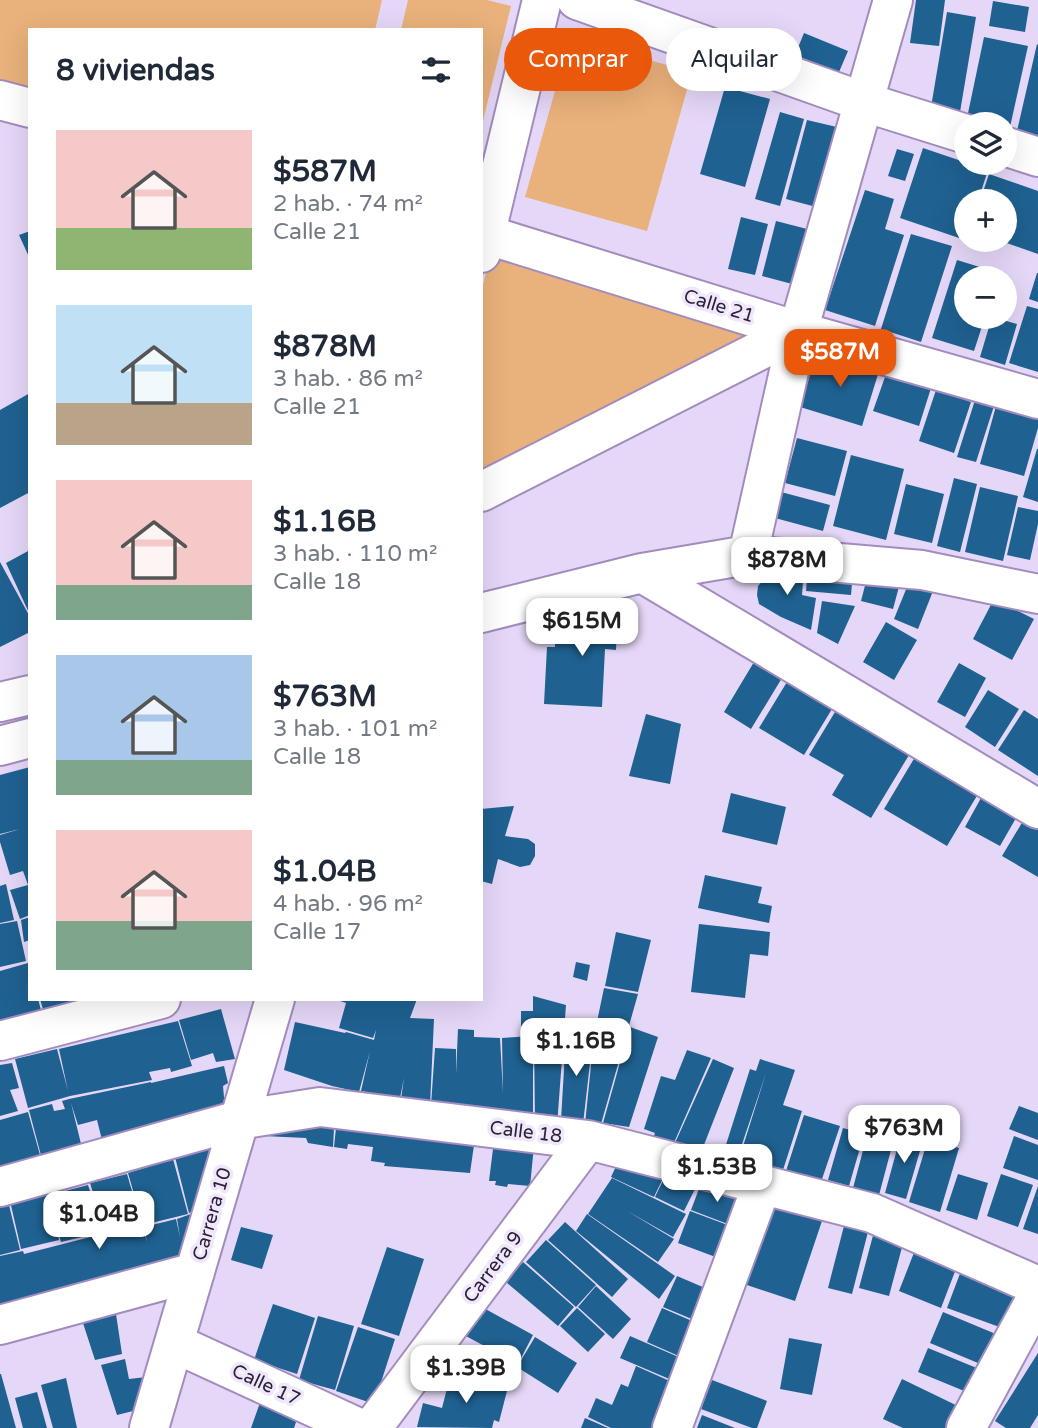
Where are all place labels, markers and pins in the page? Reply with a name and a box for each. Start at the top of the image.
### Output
pin: $587M [791,330,889,389]
pin: $878M [738,538,836,597]
pin: $615M [533,598,631,658]
pin: $1.16B [519,1018,633,1078]
pin: $763M [855,1106,953,1165]
pin: $1.53B [660,1144,774,1204]
pin: $1.04B [42,1192,156,1251]
pin: $1.39B [409,1346,523,1405]

